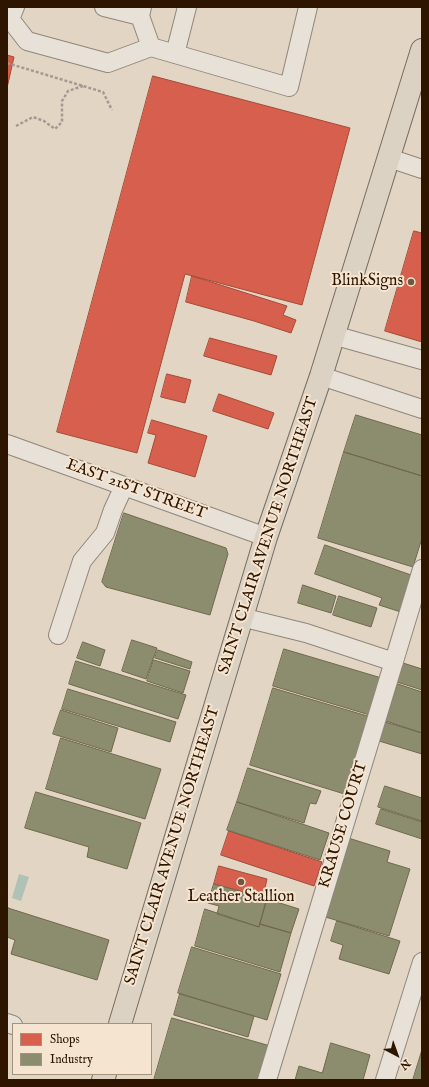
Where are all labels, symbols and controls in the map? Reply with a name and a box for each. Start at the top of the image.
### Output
place label: BlinkSigns [331,272,403,292]
marker: BlinkSigns [406,277,416,287]
street label: SAINT CLAIR AVENUE NORTHEAST [215,395,323,677]
street label: EAST 21ST STREET [63,456,209,524]
street label: SAINT CLAIR AVENUE NORTHEAST [121,704,225,988]
street label: KRAUSE COURT [316,759,372,891]
marker: Leather Stallion [236,877,246,887]
place label: Leather Stallion [187,888,295,908]
legend [12,1023,152,1075]
text: Shops [50,1032,80,1047]
north arrow [377,1035,417,1075]
text: Industry [50,1052,93,1067]
text: N [397,1056,413,1072]

